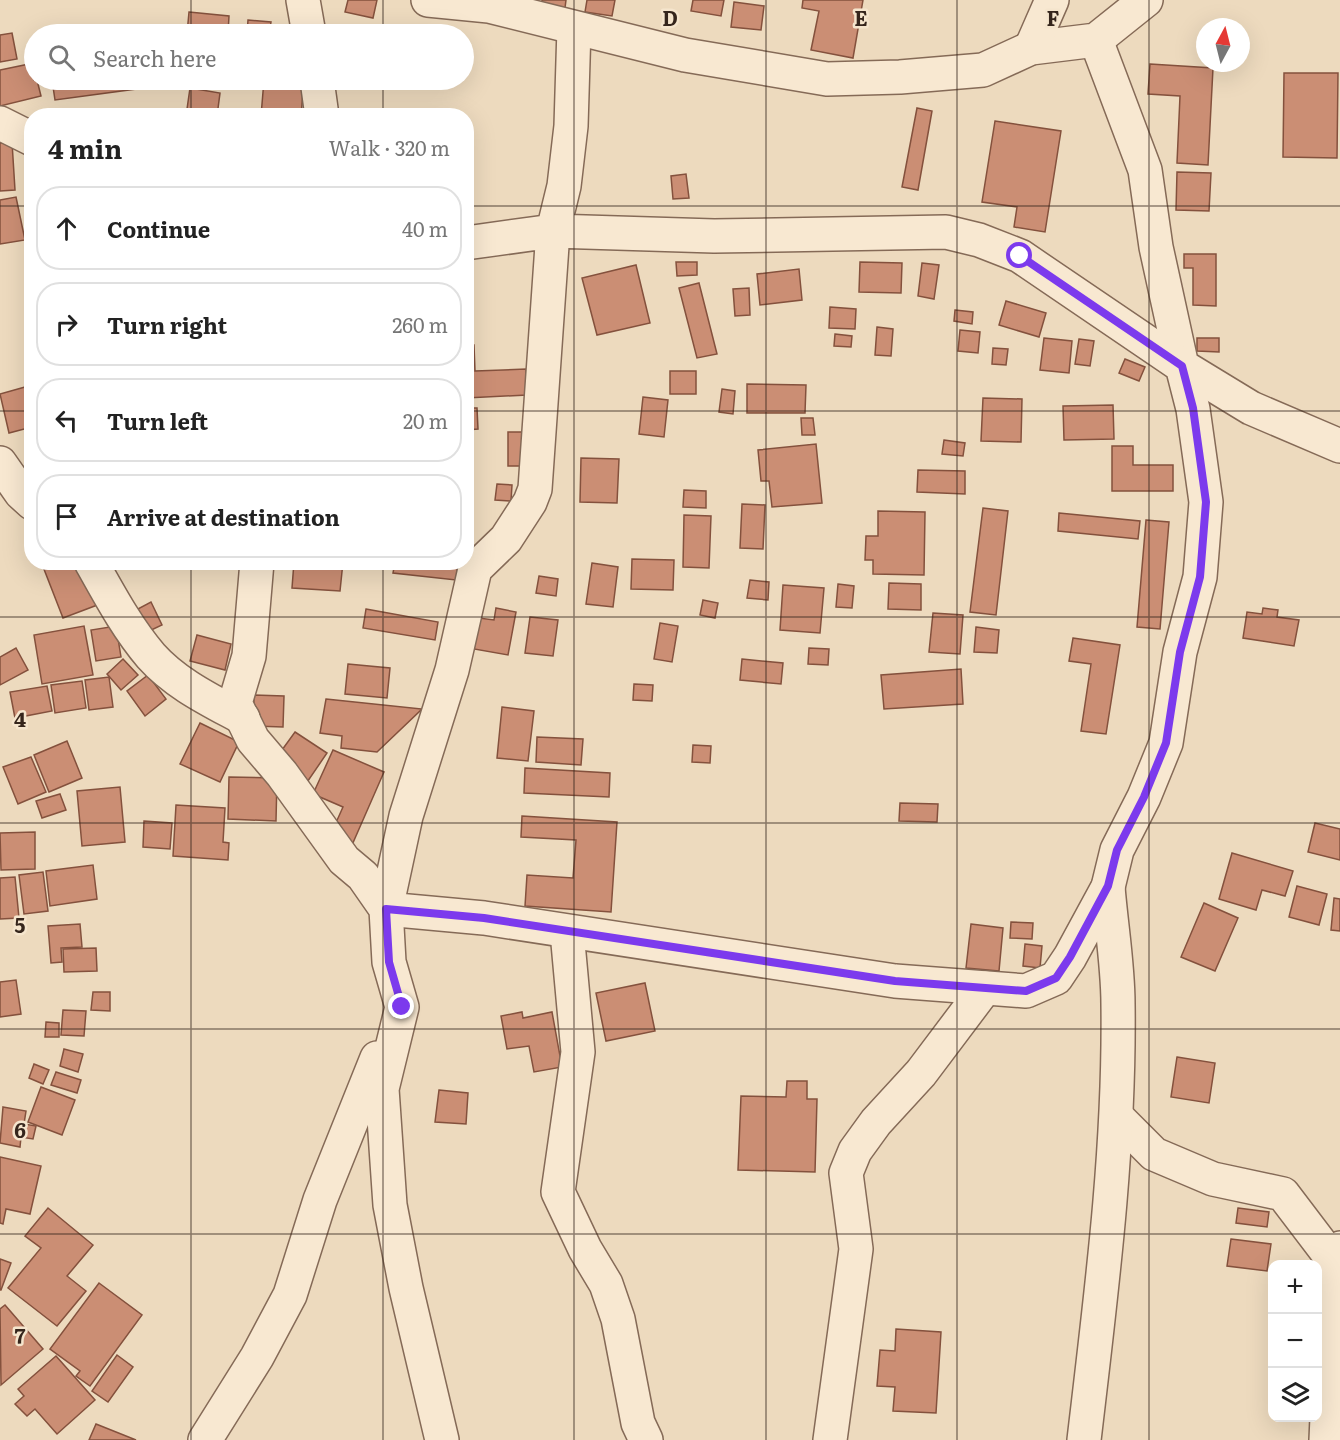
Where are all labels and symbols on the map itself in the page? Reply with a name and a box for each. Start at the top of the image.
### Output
text: D [662,2,678,32]
text: E [854,2,868,32]
text: F [1047,2,1060,32]
north arrow [1196,18,1250,72]
route start [1006,242,1032,268]
text: 4 [14,703,26,733]
text: 5 [15,909,26,939]
route end [388,993,414,1019]
text: 6 [14,1114,26,1144]
text: 7 [15,1320,26,1350]

